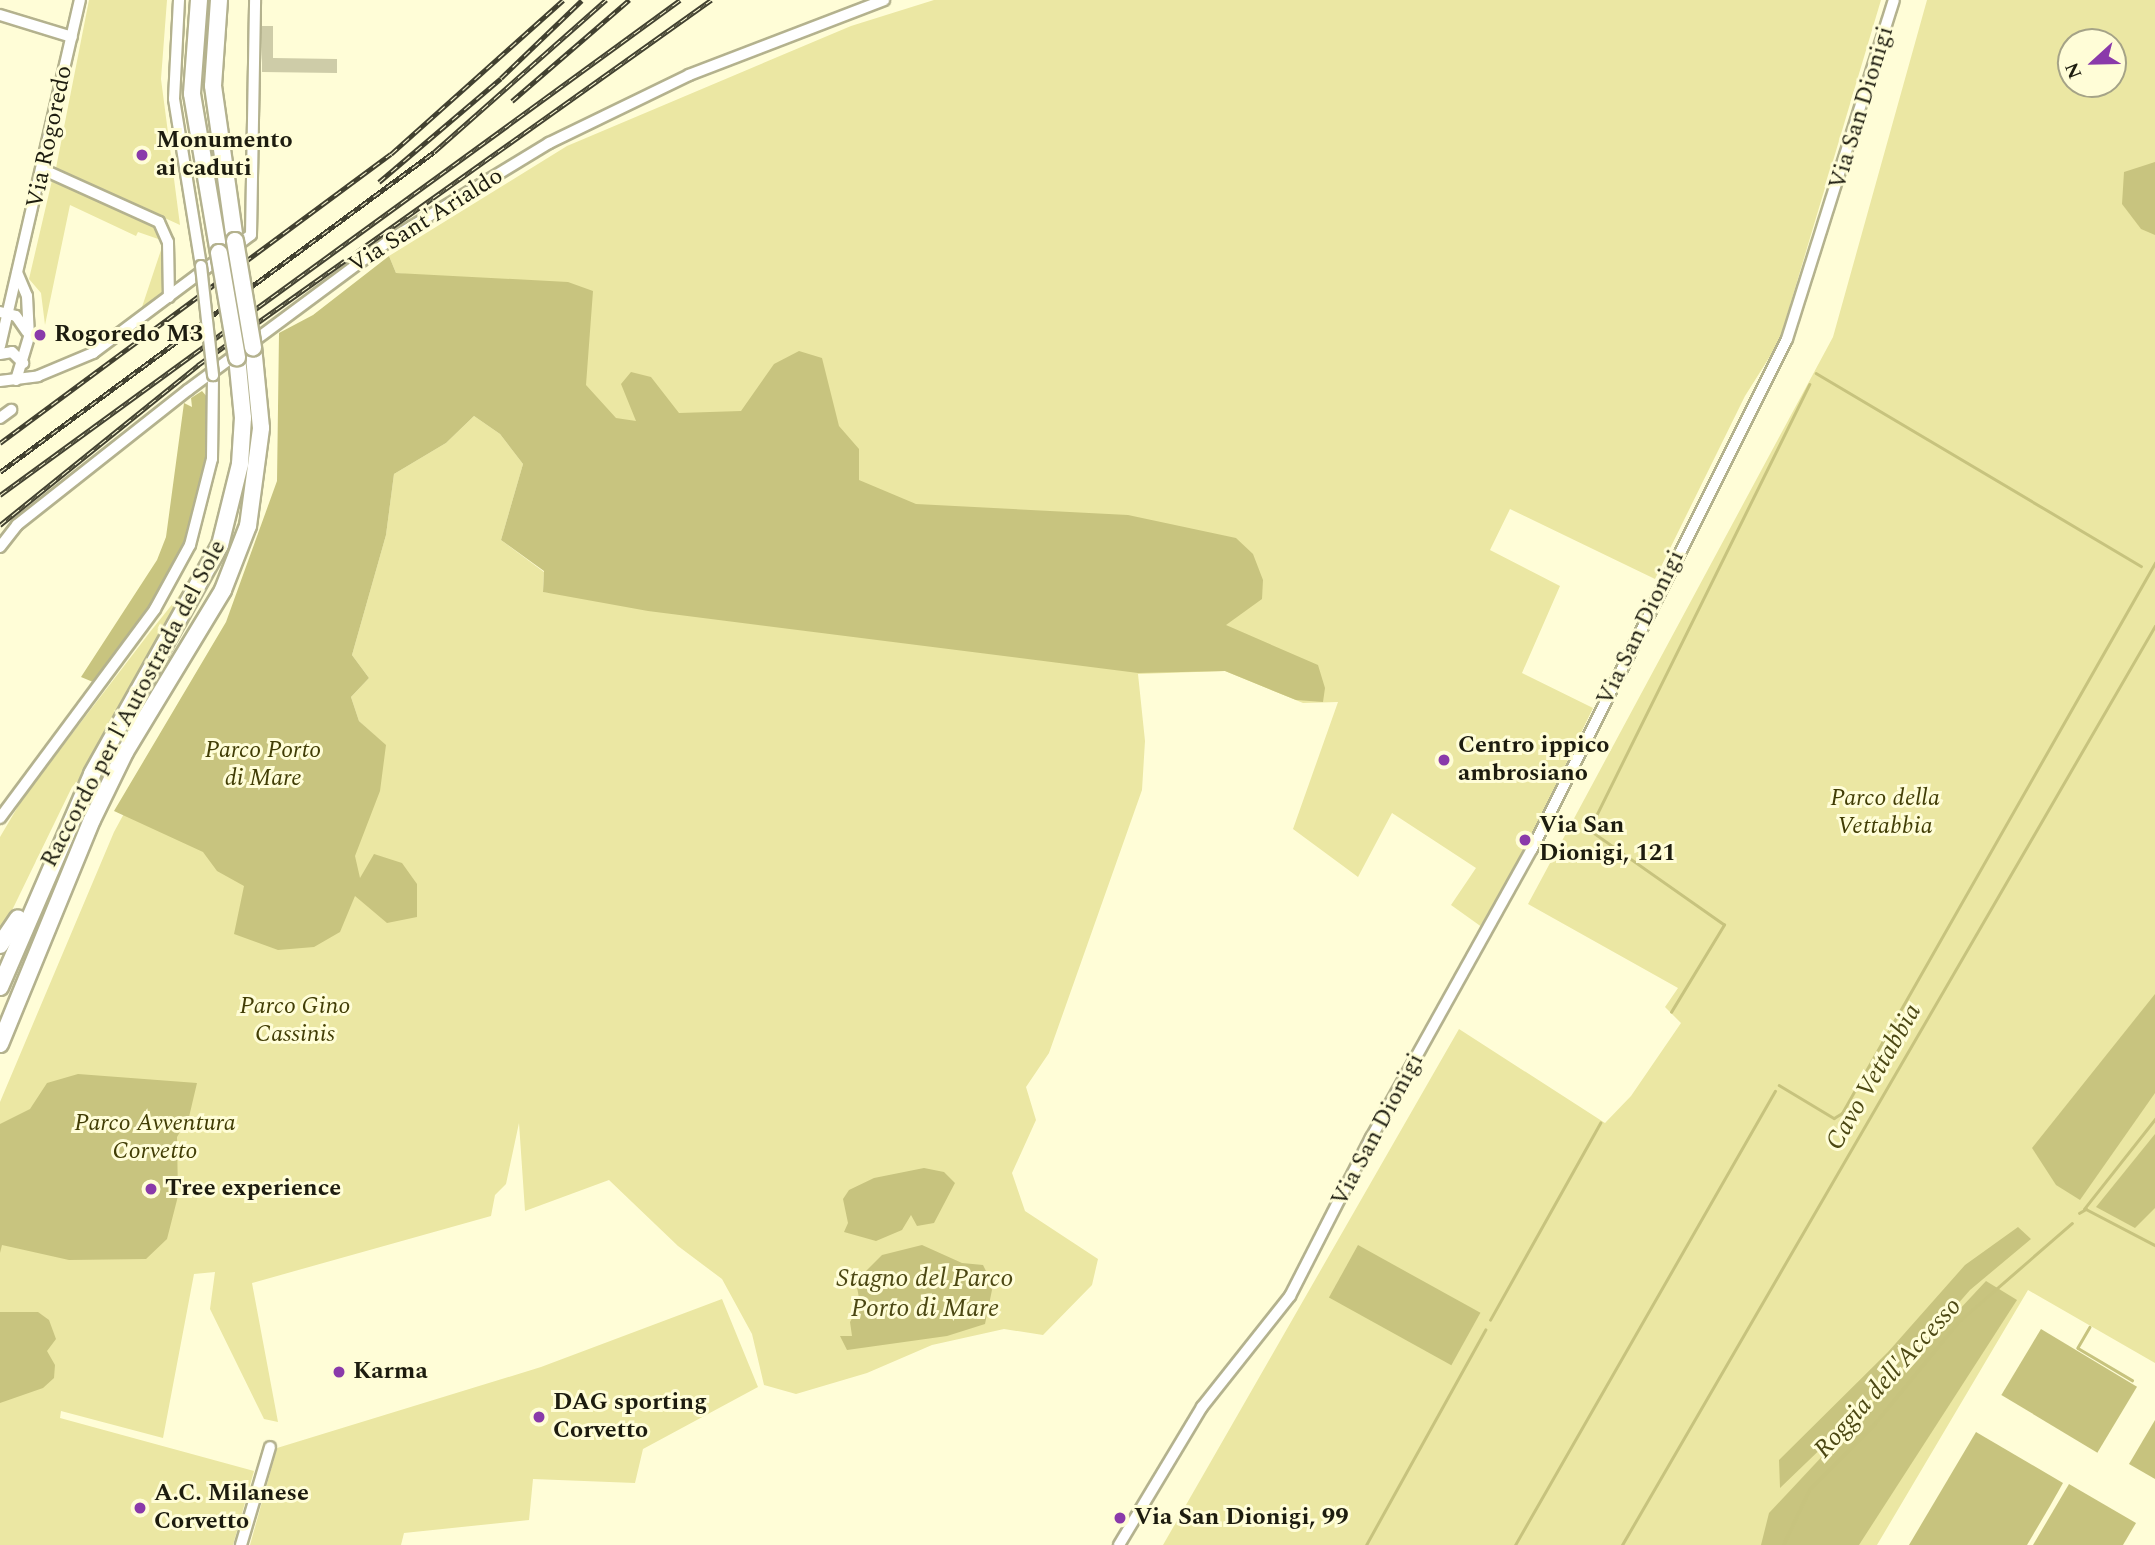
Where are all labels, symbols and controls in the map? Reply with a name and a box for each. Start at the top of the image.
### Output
street label: Via San Dionigi [1824,23,1900,193]
north arrow [2057,28,2127,98]
text: N [2058,58,2090,83]
street label: Via Rogoredo [21,63,79,211]
place label: Monumento ai caduti [156,127,293,183]
marker: Monumento ai caduti [134,147,150,163]
street label: Via Sant'Arialdo [344,162,508,280]
place label: Rogoredo M3 [54,321,203,349]
marker: Rogoredo M3 [32,327,48,343]
street label: Raccordo per l'Autostrada del Sole [35,535,233,873]
street label: Via San Dionigi [1591,546,1691,710]
place label: Centro ippico ambrosiano [1458,732,1609,788]
park label: Parco Porto di Mare [205,737,321,793]
marker: Centro ippico ambrosiano [1436,752,1452,768]
park label: Parco della Vettabbia [1830,785,1940,841]
place label: Via San Dionigi, 121 [1539,812,1676,868]
marker: Via San Dionigi, 121 [1517,832,1533,848]
park label: Parco Gino Cassinis [240,993,350,1049]
water label: Cavo Vettabbia [1819,998,1929,1156]
street label: Via San Dionigi [1326,1049,1430,1211]
park label: Parco Avventura Corvetto [74,1110,236,1166]
place label: Tree experience [165,1175,341,1203]
marker: Tree experience [143,1181,159,1197]
water label: Stagno del Parco Porto di Mare [836,1263,1014,1324]
water label: Roggia dell'Accesso [1808,1291,1968,1465]
place label: Karma [353,1358,428,1386]
marker: Karma [331,1364,347,1380]
place label: DAG sporting Corvetto [553,1389,707,1445]
marker: DAG sporting Corvetto [531,1409,547,1425]
place label: A.C. Milanese Corvetto [154,1480,309,1536]
marker: A.C. Milanese Corvetto [132,1500,148,1516]
place label: Via San Dionigi, 99 [1134,1504,1349,1532]
marker: Via San Dionigi, 99 [1112,1510,1128,1526]

